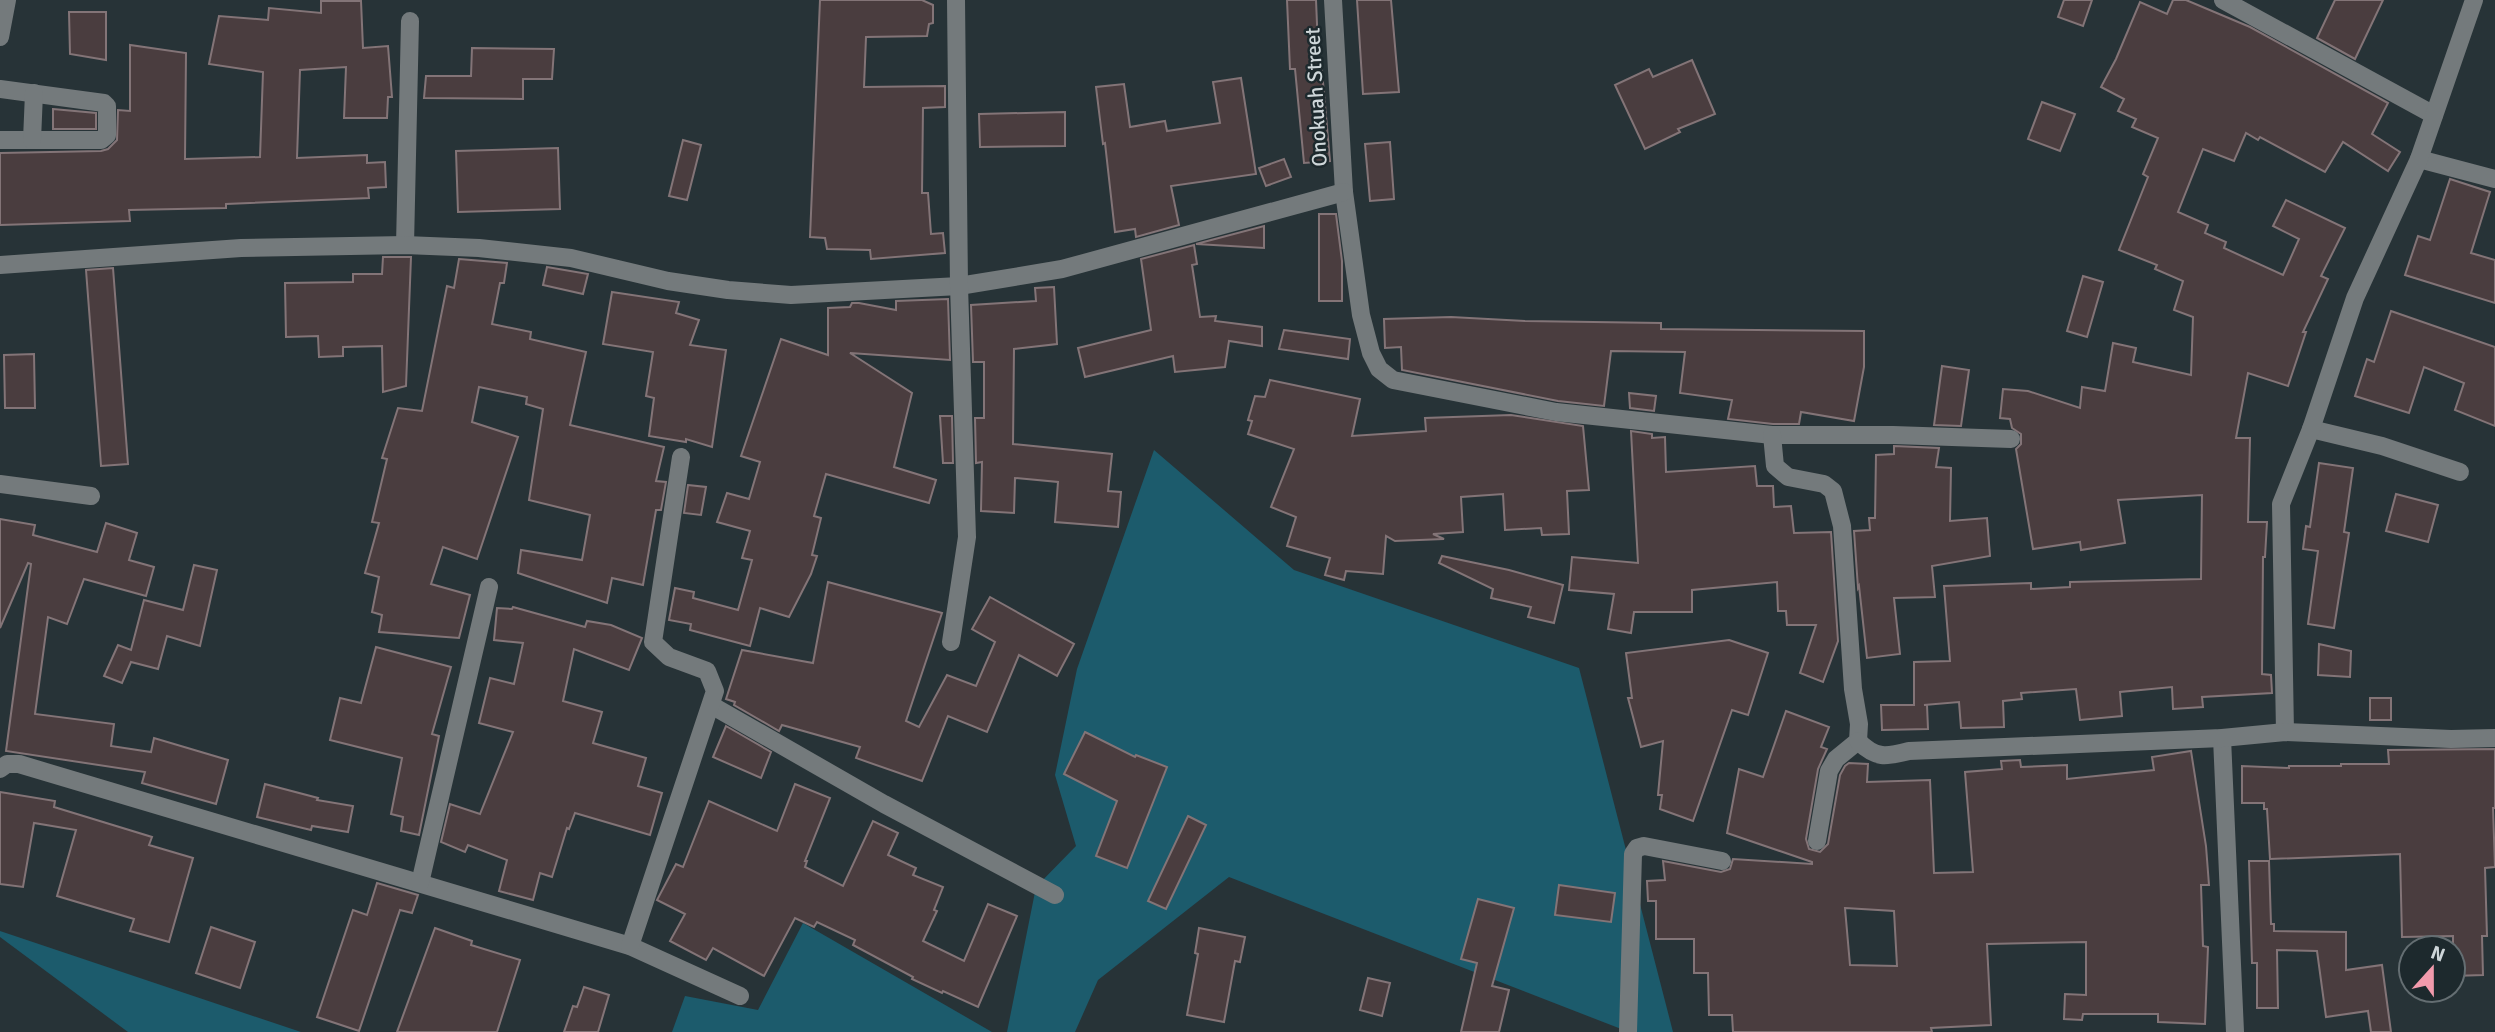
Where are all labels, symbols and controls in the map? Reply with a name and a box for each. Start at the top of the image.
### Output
street label: Onokuah Street [1299,27,1333,167]
north arrow [2397,934,2467,1004]
text: N [2427,940,2448,968]

